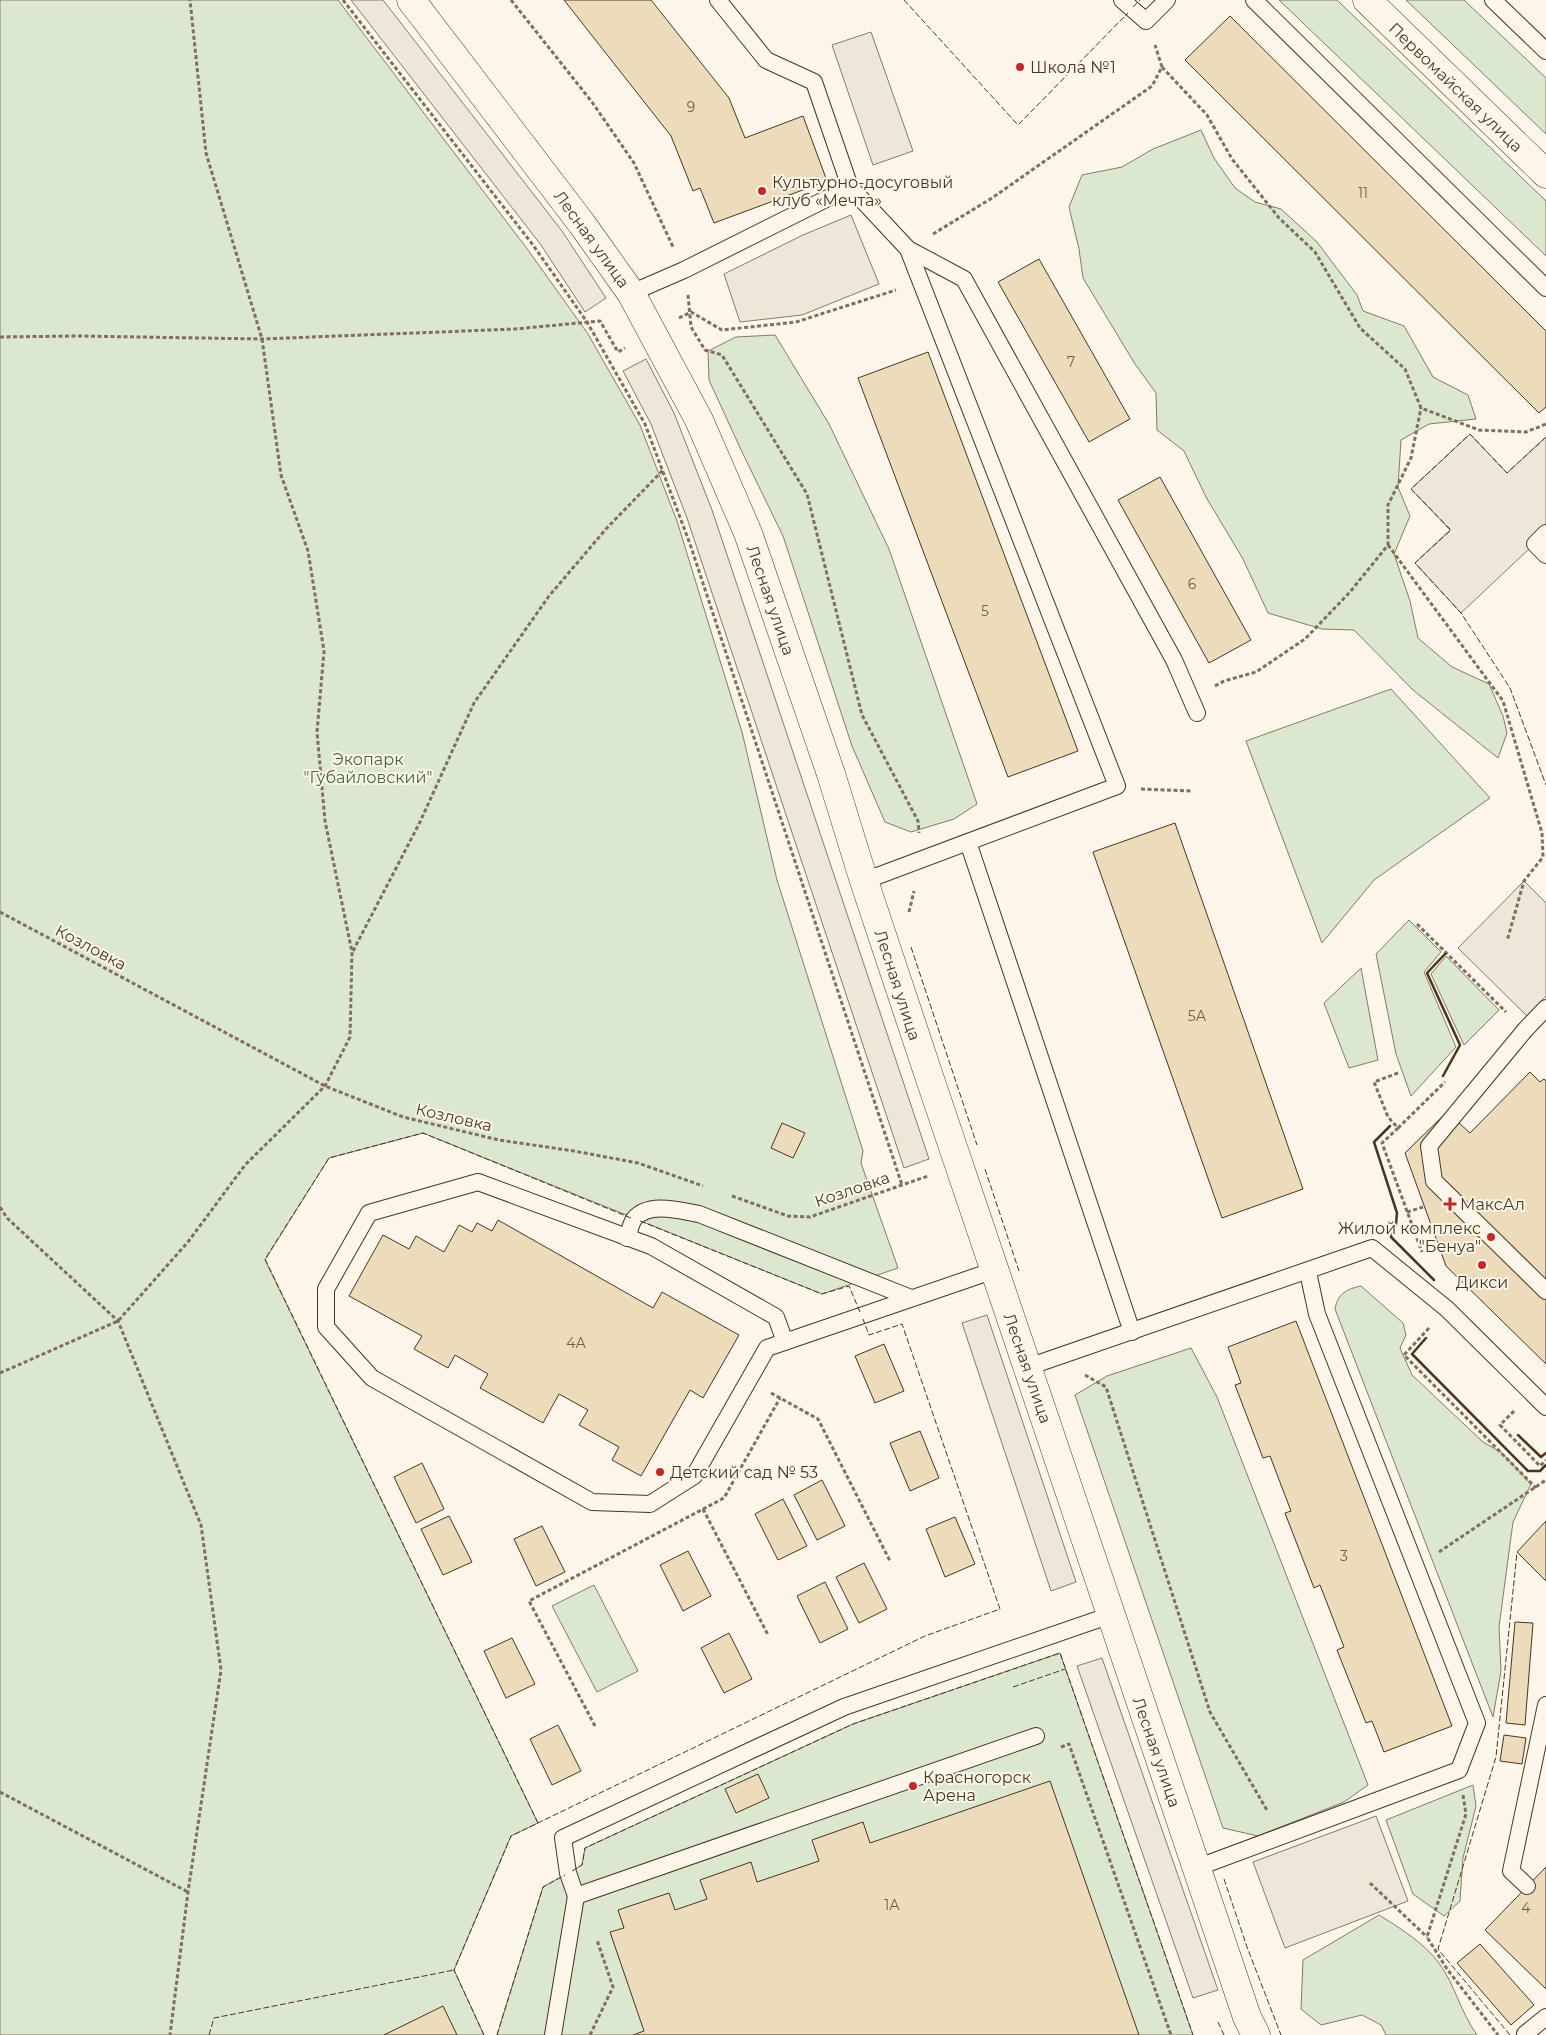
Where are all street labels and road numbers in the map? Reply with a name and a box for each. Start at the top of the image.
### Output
street label: Первомайская улица [1385,19,1526,156]
street label: Лесная улица [550,187,633,292]
street label: Лесная улица [743,542,798,658]
street label: Козловка [52,921,130,974]
street label: Лесная улица [871,927,924,1043]
street label: Козловка [414,1099,494,1136]
street label: Козловка [812,1168,892,1211]
street label: Лесная улица [1000,1310,1055,1426]
street label: Лесная улица [1129,1694,1184,1810]

